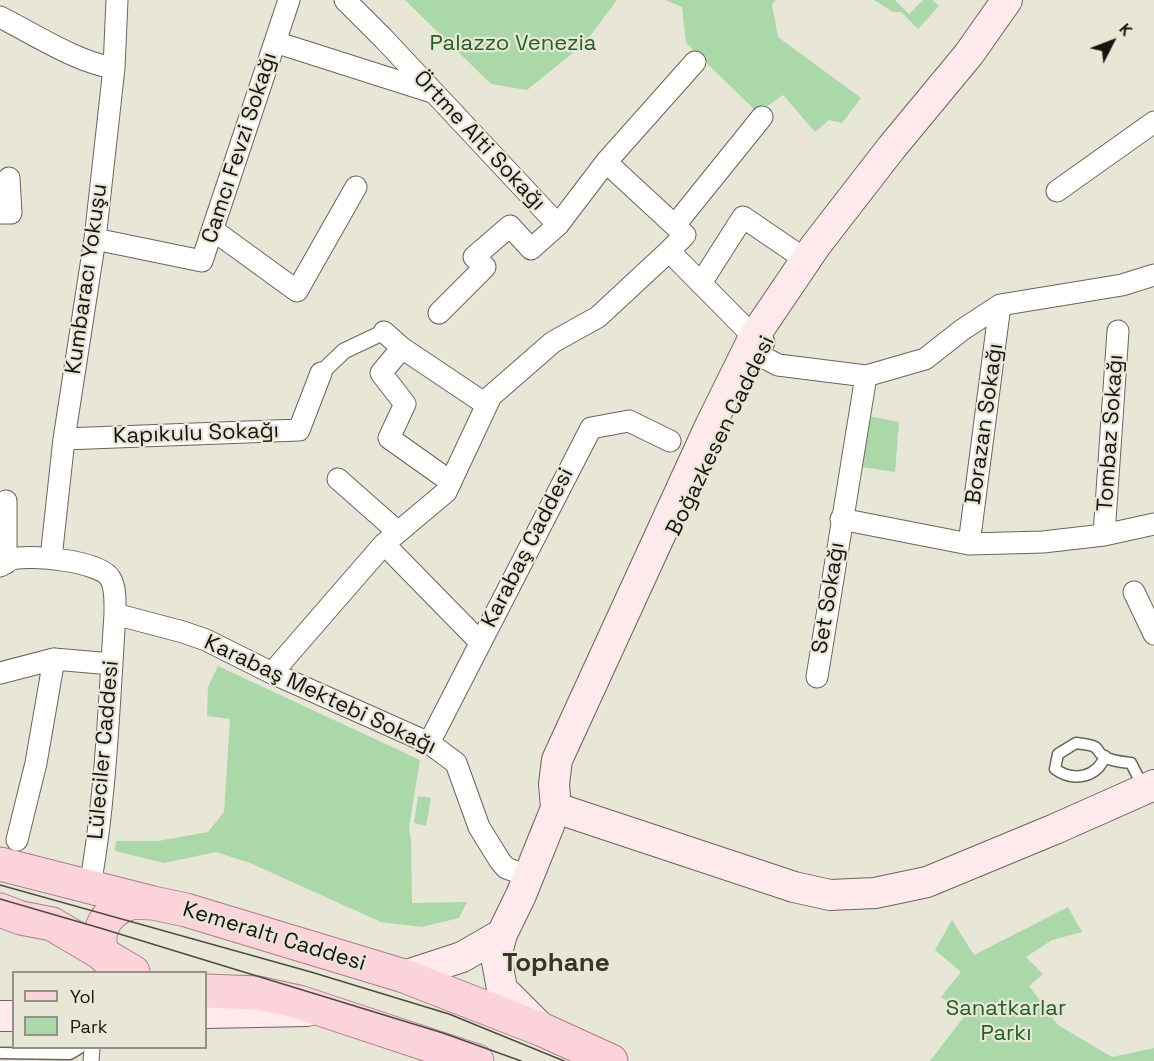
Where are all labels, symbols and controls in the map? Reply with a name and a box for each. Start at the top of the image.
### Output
north arrow [1082,12,1142,72]
text: K [1115,19,1137,40]
park label: Palazzo Venezia [430,31,596,57]
street label: Camcı Fevzi Sokağı [197,49,283,247]
street label: Örtme Alti Sokağı [407,66,551,216]
street label: Kumbaracı Yokuşu [61,182,113,376]
street label: Boğazkesen Caddesi [661,332,781,540]
street label: Borazan Sokağı [961,342,1009,506]
street label: Tombaz Sokağı [1092,353,1130,513]
street label: Kapıkulu Sokağı [113,418,279,450]
street label: Karabaş Caddesi [476,464,580,632]
street label: Set Sokağı [807,540,851,656]
street label: Karabaş Mektebi Sokağı [200,630,440,760]
street label: Lüleciler Caddesi [83,659,125,841]
street label: Kemeraltı Caddesi [179,897,369,977]
district label: Tophane [502,948,610,980]
legend [12,971,207,1049]
text: Yol [70,985,95,1008]
park label: Sanatkarlar Parkı [946,996,1066,1048]
text: Park [70,1015,107,1038]

